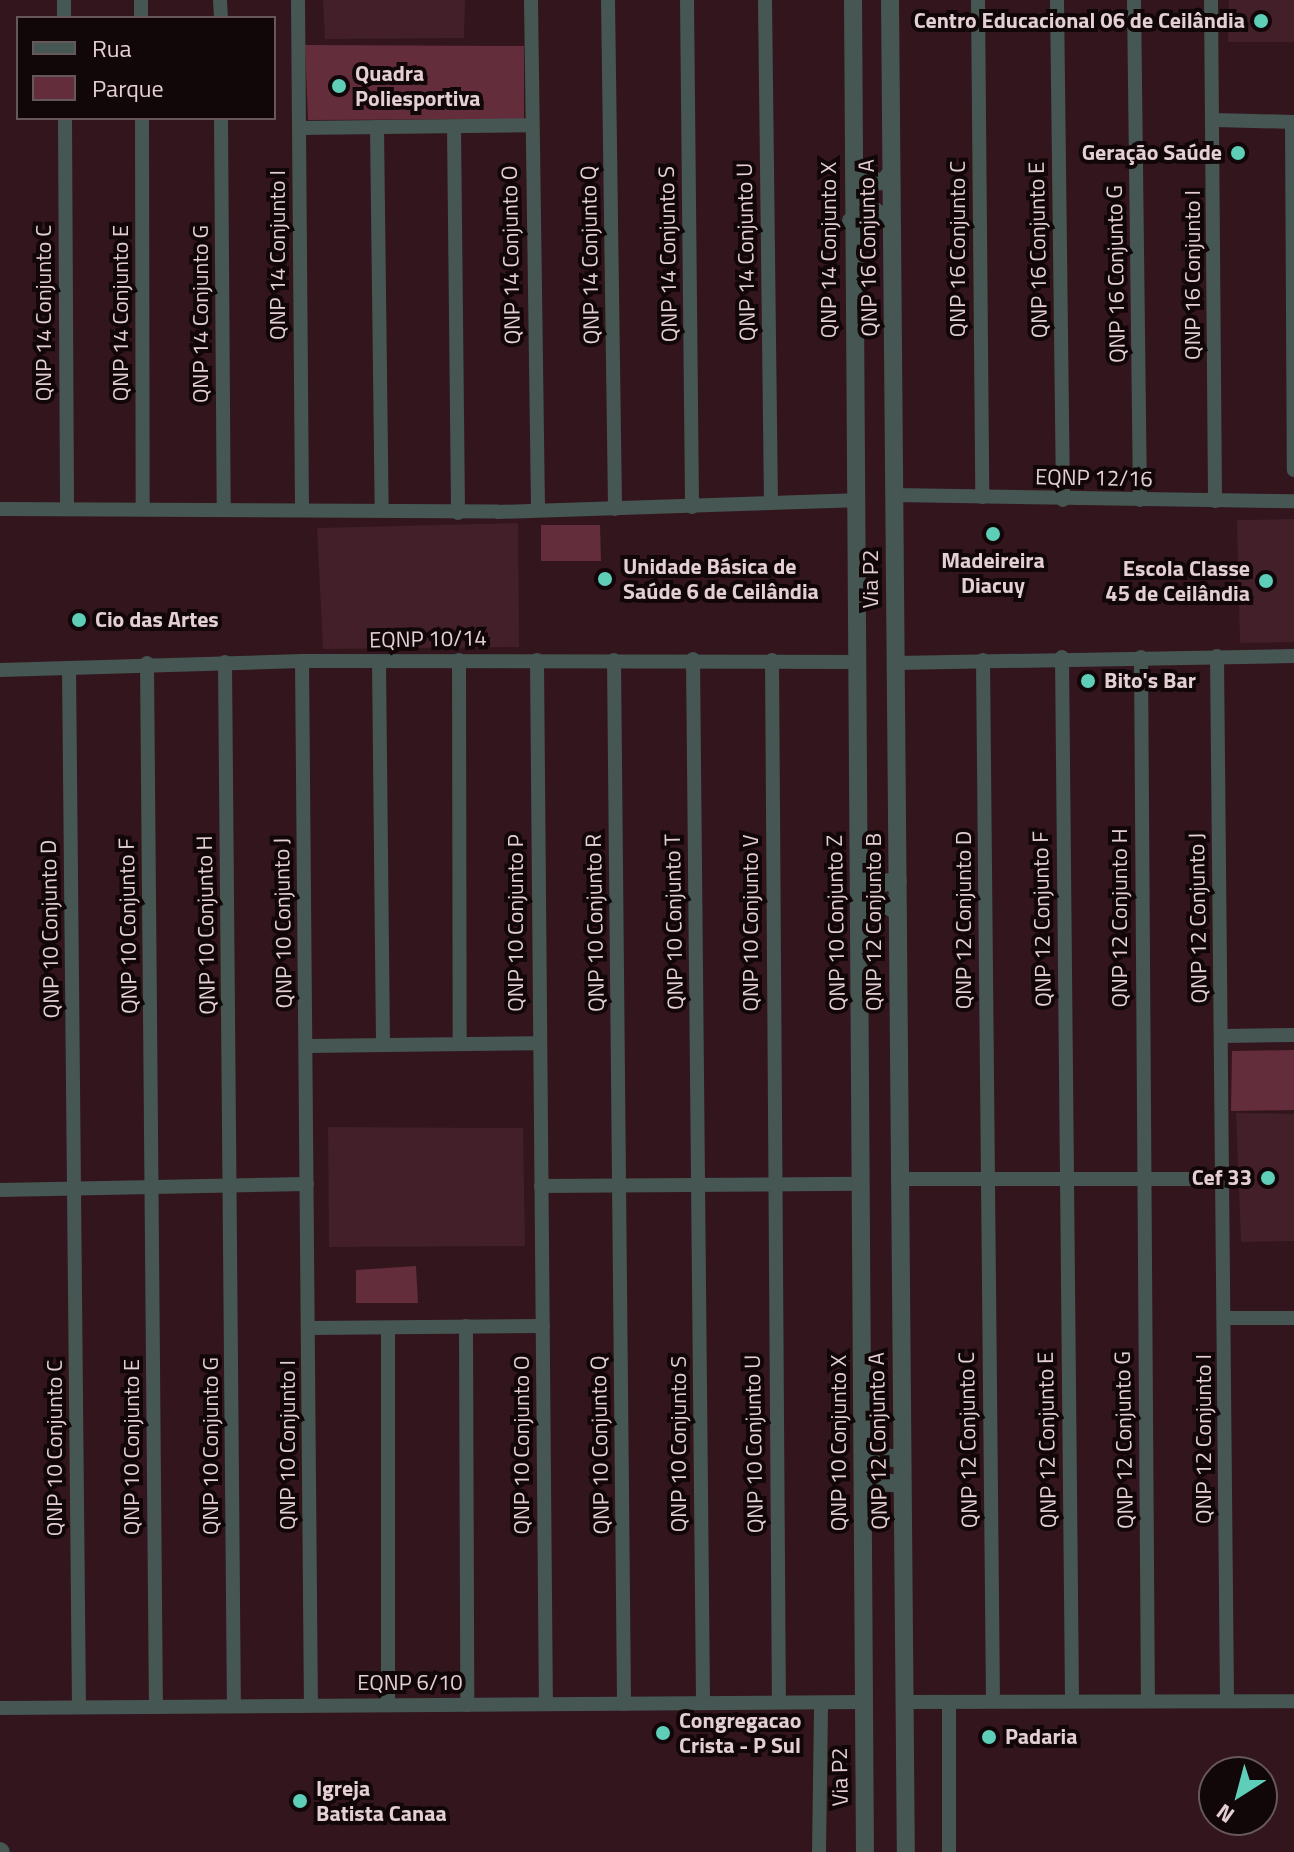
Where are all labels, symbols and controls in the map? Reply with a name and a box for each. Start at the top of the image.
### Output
place label: Centro Educacional 06 de Ceilândia [914,8,1245,34]
marker: Centro Educacional 06 de Ceilândia [1252,12,1270,30]
legend [16,16,276,120]
text: Rua [92,30,131,66]
place label: Quadra Poliesportiva [355,60,480,112]
text: Parque [92,70,164,106]
marker: Quadra Poliesportiva [330,77,348,95]
place label: Geração Saúde [1082,140,1222,166]
marker: Geração Saúde [1229,144,1247,162]
street label: QNP 16 Conjunto A [853,159,883,337]
street label: QNP 16 Conjunto C [945,161,971,337]
street label: QNP 14 Conjunto X [816,162,842,338]
street label: QNP 16 Conjunto E [1023,162,1053,338]
street label: QNP 14 Conjunto U [731,163,761,341]
street label: QNP 14 Conjunto O [496,165,526,345]
street label: QNP 14 Conjunto Q [575,165,605,345]
street label: QNP 14 Conjunto S [653,166,683,342]
street label: QNP 14 Conjunto I [265,170,291,340]
street label: QNP 16 Conjunto G [1101,185,1131,363]
street label: QNP 16 Conjunto I [1180,190,1206,360]
street label: QNP 14 Conjunto C [31,225,57,401]
street label: QNP 14 Conjunto E [108,225,134,401]
street label: QNP 14 Conjunto G [188,225,214,403]
street label: EQNP 12/16 [1035,464,1153,492]
marker: Madeireira Diacuy [984,525,1002,543]
place label: Madeireira Diacuy [941,547,1045,598]
street label: Via P2 [858,550,884,608]
place label: Unidade Básica de Saúde 6 de Ceilândia [623,553,819,604]
place label: Escola Classe 45 de Ceilândia [1105,555,1250,606]
marker: Unidade Básica de Saúde 6 de Ceilândia [594,568,616,590]
marker: Escola Classe 45 de Ceilândia [1257,572,1275,590]
place label: Cio das Artes [95,607,219,633]
marker: Cio das Artes [70,611,88,629]
street label: EQNP 10/14 [369,625,487,653]
place label: Bito's Bar [1104,668,1196,694]
marker: Bito's Bar [1079,672,1097,690]
street label: QNP 12 Conjunto H [1107,828,1133,1008]
street label: QNP 12 Conjunto D [951,831,977,1009]
street label: QNP 12 Conjunto F [1027,831,1057,1007]
street label: QNP 12 Conjunto J [1183,832,1213,1004]
street label: QNP 12 Conjunto B [861,833,887,1011]
street label: QNP 10 Conjunto P [503,834,529,1012]
street label: QNP 10 Conjunto R [580,834,610,1012]
street label: QNP 10 Conjunto T [659,834,689,1010]
street label: QNP 10 Conjunto V [738,834,764,1012]
street label: QNP 10 Conjunto H [191,835,221,1015]
street label: QNP 10 Conjunto Z [821,835,851,1011]
street label: QNP 10 Conjunto J [268,837,298,1009]
street label: QNP 10 Conjunto F [113,838,143,1014]
street label: QNP 10 Conjunto D [35,840,65,1018]
place label: Cef 33 [1192,1165,1252,1191]
marker: Cef 33 [1259,1169,1277,1187]
street label: QNP 12 Conjunto G [1109,1351,1139,1529]
street label: QNP 12 Conjunto A [863,1352,893,1530]
street label: QNP 12 Conjunto C [953,1352,983,1528]
street label: QNP 12 Conjunto E [1032,1352,1062,1528]
street label: QNP 12 Conjunto I [1191,1354,1217,1524]
street label: QNP 10 Conjunto Q [585,1355,615,1535]
street label: QNP 10 Conjunto U [739,1355,769,1533]
street label: QNP 10 Conjunto X [826,1355,852,1531]
street label: QNP 10 Conjunto O [509,1356,535,1534]
street label: QNP 10 Conjunto S [666,1356,692,1532]
street label: QNP 10 Conjunto G [198,1357,224,1535]
street label: QNP 10 Conjunto E [119,1359,145,1535]
street label: QNP 10 Conjunto C [42,1360,68,1536]
street label: QNP 10 Conjunto I [275,1360,301,1530]
street label: EQNP 6/10 [357,1670,463,1696]
place label: Congregacao Crista - P Sul [679,1707,802,1758]
marker: Congregacao Crista - P Sul [654,1724,672,1742]
place label: Padaria [1005,1724,1078,1750]
marker: Padaria [980,1728,998,1746]
street label: Via P2 [826,1747,854,1807]
north arrow [1198,1756,1278,1836]
place label: Igreja Batista Canaa [316,1775,447,1826]
marker: Igreja Batista Canaa [291,1792,309,1810]
text: N [1209,1796,1241,1832]

